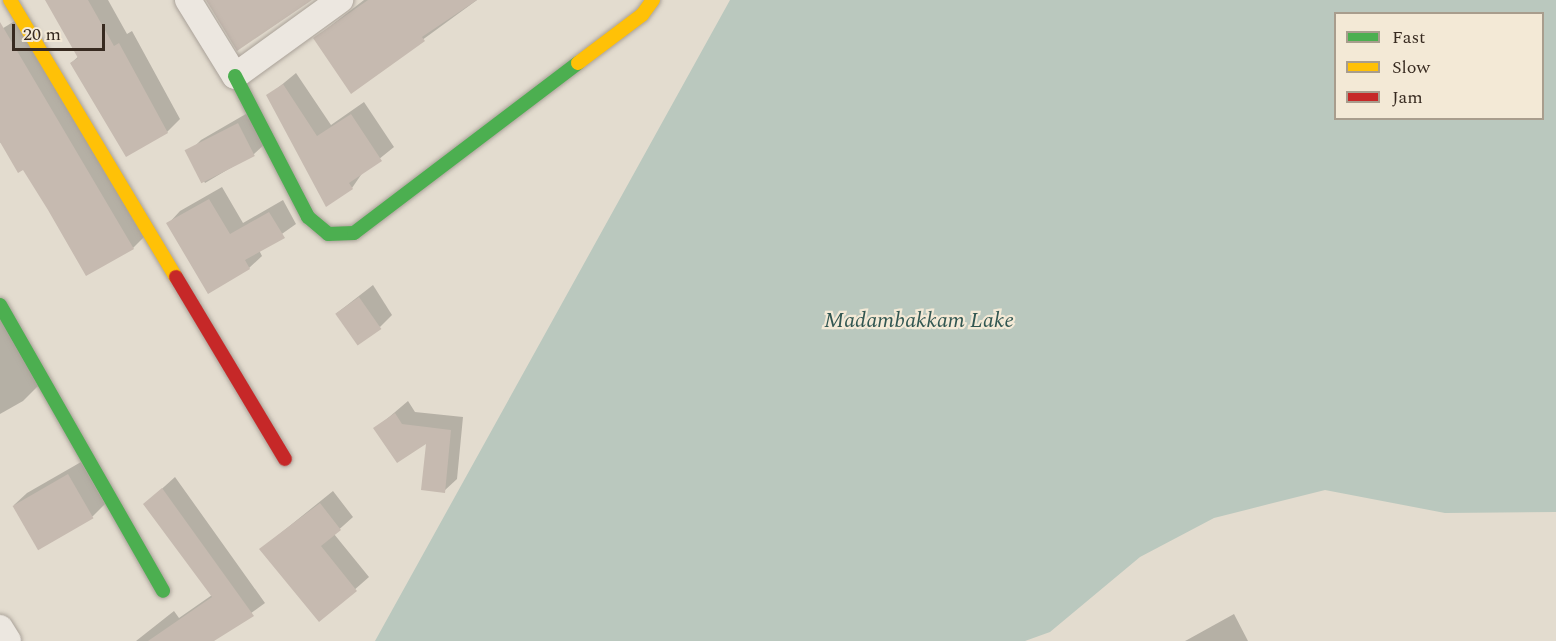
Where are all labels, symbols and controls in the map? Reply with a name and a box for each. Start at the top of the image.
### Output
scale bar [15,12,108,50]
legend [1334,12,1544,120]
text: 20 m [23,21,61,48]
text: Fast [1392,24,1425,51]
text: Slow [1392,54,1430,81]
text: Jam [1392,84,1423,111]
water label: Madambakkam Lake [824,308,1014,334]

